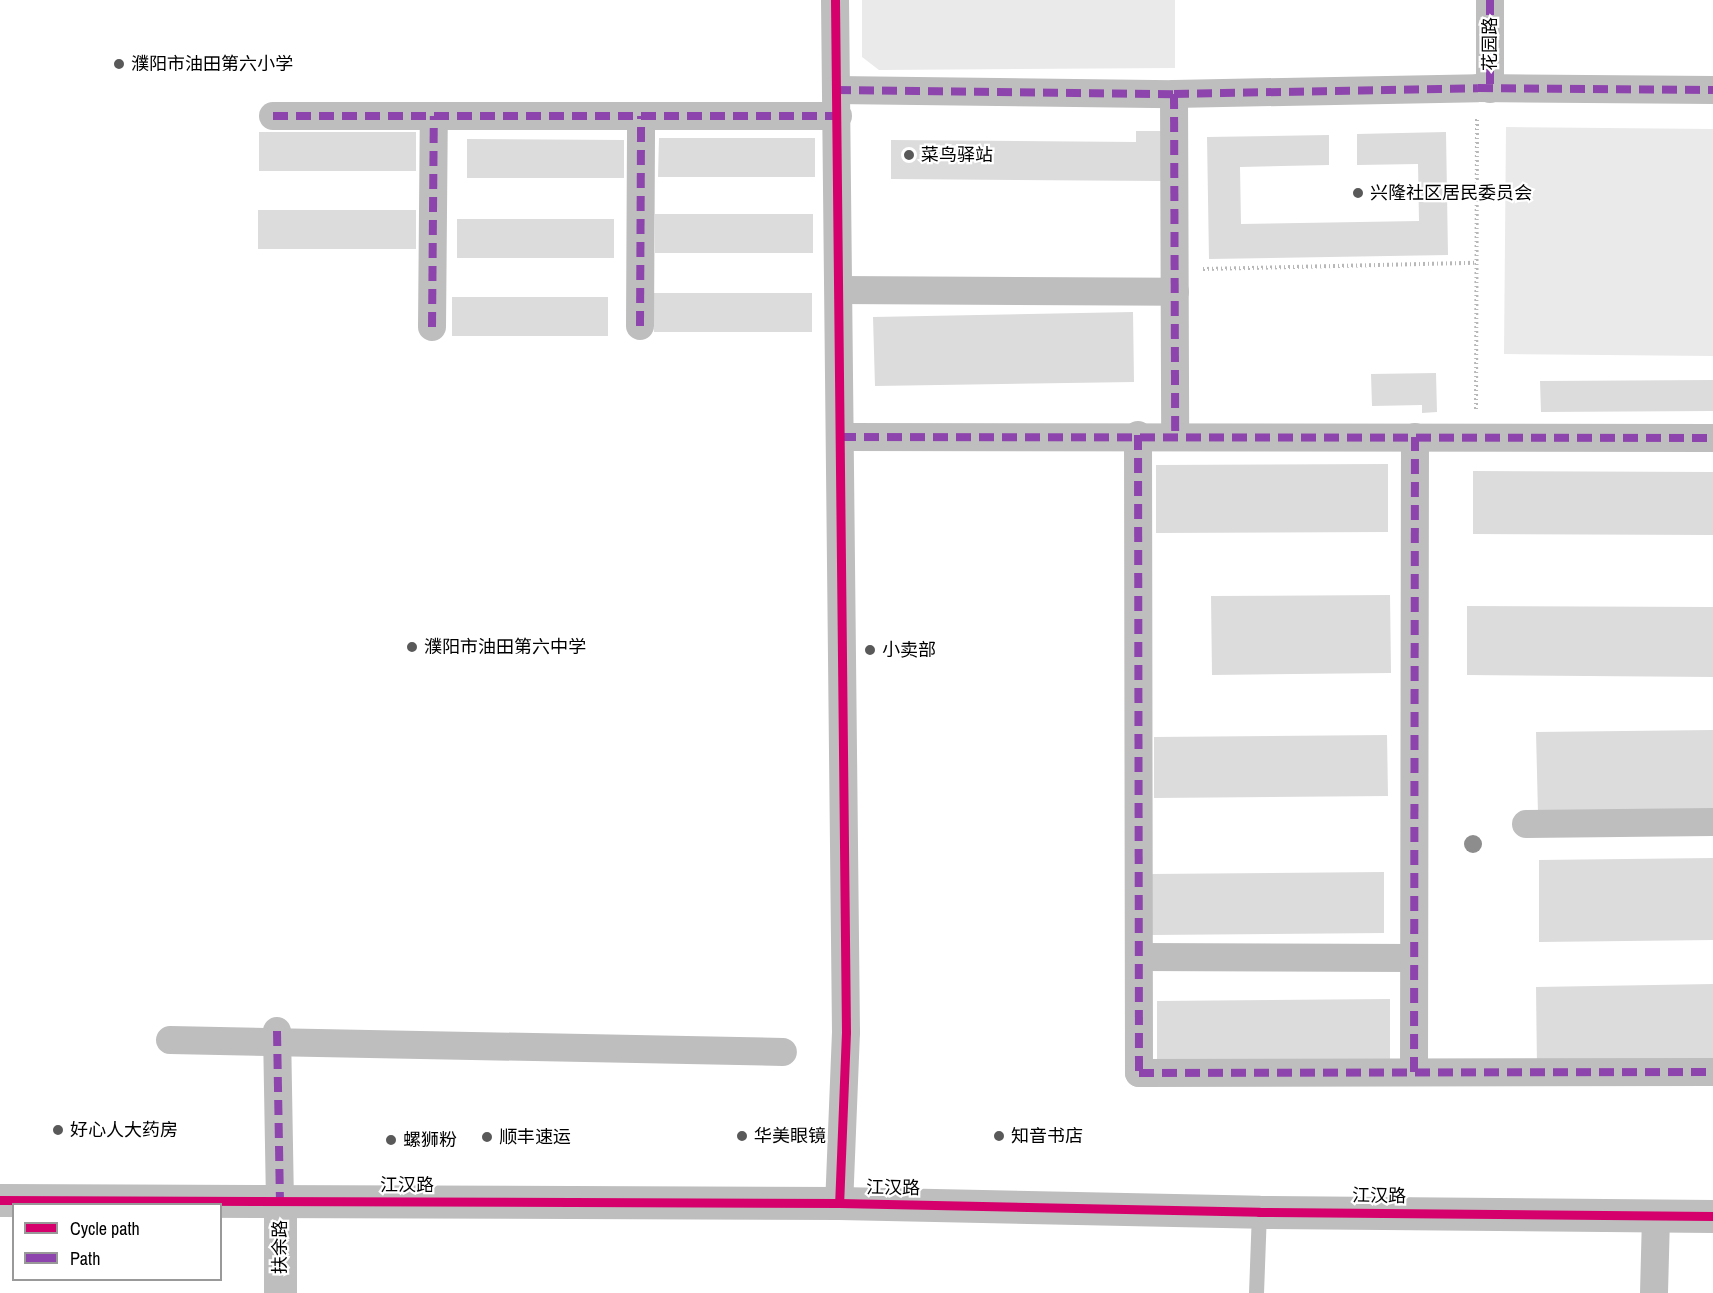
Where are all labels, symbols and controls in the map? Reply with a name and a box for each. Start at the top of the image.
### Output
street label: 花园路 [1479,17,1501,71]
place label: 濮阳市油田第六小学 [131,53,293,75]
marker: 濮阳市油田第六小学 [112,57,126,71]
place label: 菜鸟驿站 [921,144,993,166]
marker: 菜鸟驿站 [902,148,916,162]
place label: 兴隆社区居民委员会 [1370,182,1532,204]
marker: 兴隆社区居民委员会 [1351,186,1365,200]
place label: 濮阳市油田第六中学 [424,636,586,658]
place label: 小卖部 [882,639,936,661]
marker: 濮阳市油田第六中学 [405,640,419,654]
marker: 小卖部 [863,643,877,657]
place label: 好心人大药房 [70,1119,178,1141]
marker: 好心人大药房 [51,1123,65,1137]
place label: 华美眼镜 [754,1125,826,1147]
place label: 知音书店 [1011,1125,1083,1147]
place label: 顺丰速运 [499,1126,571,1148]
place label: 螺狮粉 [403,1129,457,1151]
marker: 华美眼镜 [735,1129,749,1143]
marker: 知音书店 [992,1129,1006,1143]
marker: 顺丰速运 [480,1130,494,1144]
marker: 螺狮粉 [384,1133,398,1147]
street label: 江汉路 [380,1174,434,1196]
street label: 江汉路 [866,1177,920,1199]
street label: 江汉路 [1352,1185,1406,1207]
legend [12,1203,222,1281]
text: Cycle path [70,1216,140,1241]
street label: 扶余路 [269,1220,291,1274]
text: Path [70,1246,100,1271]

